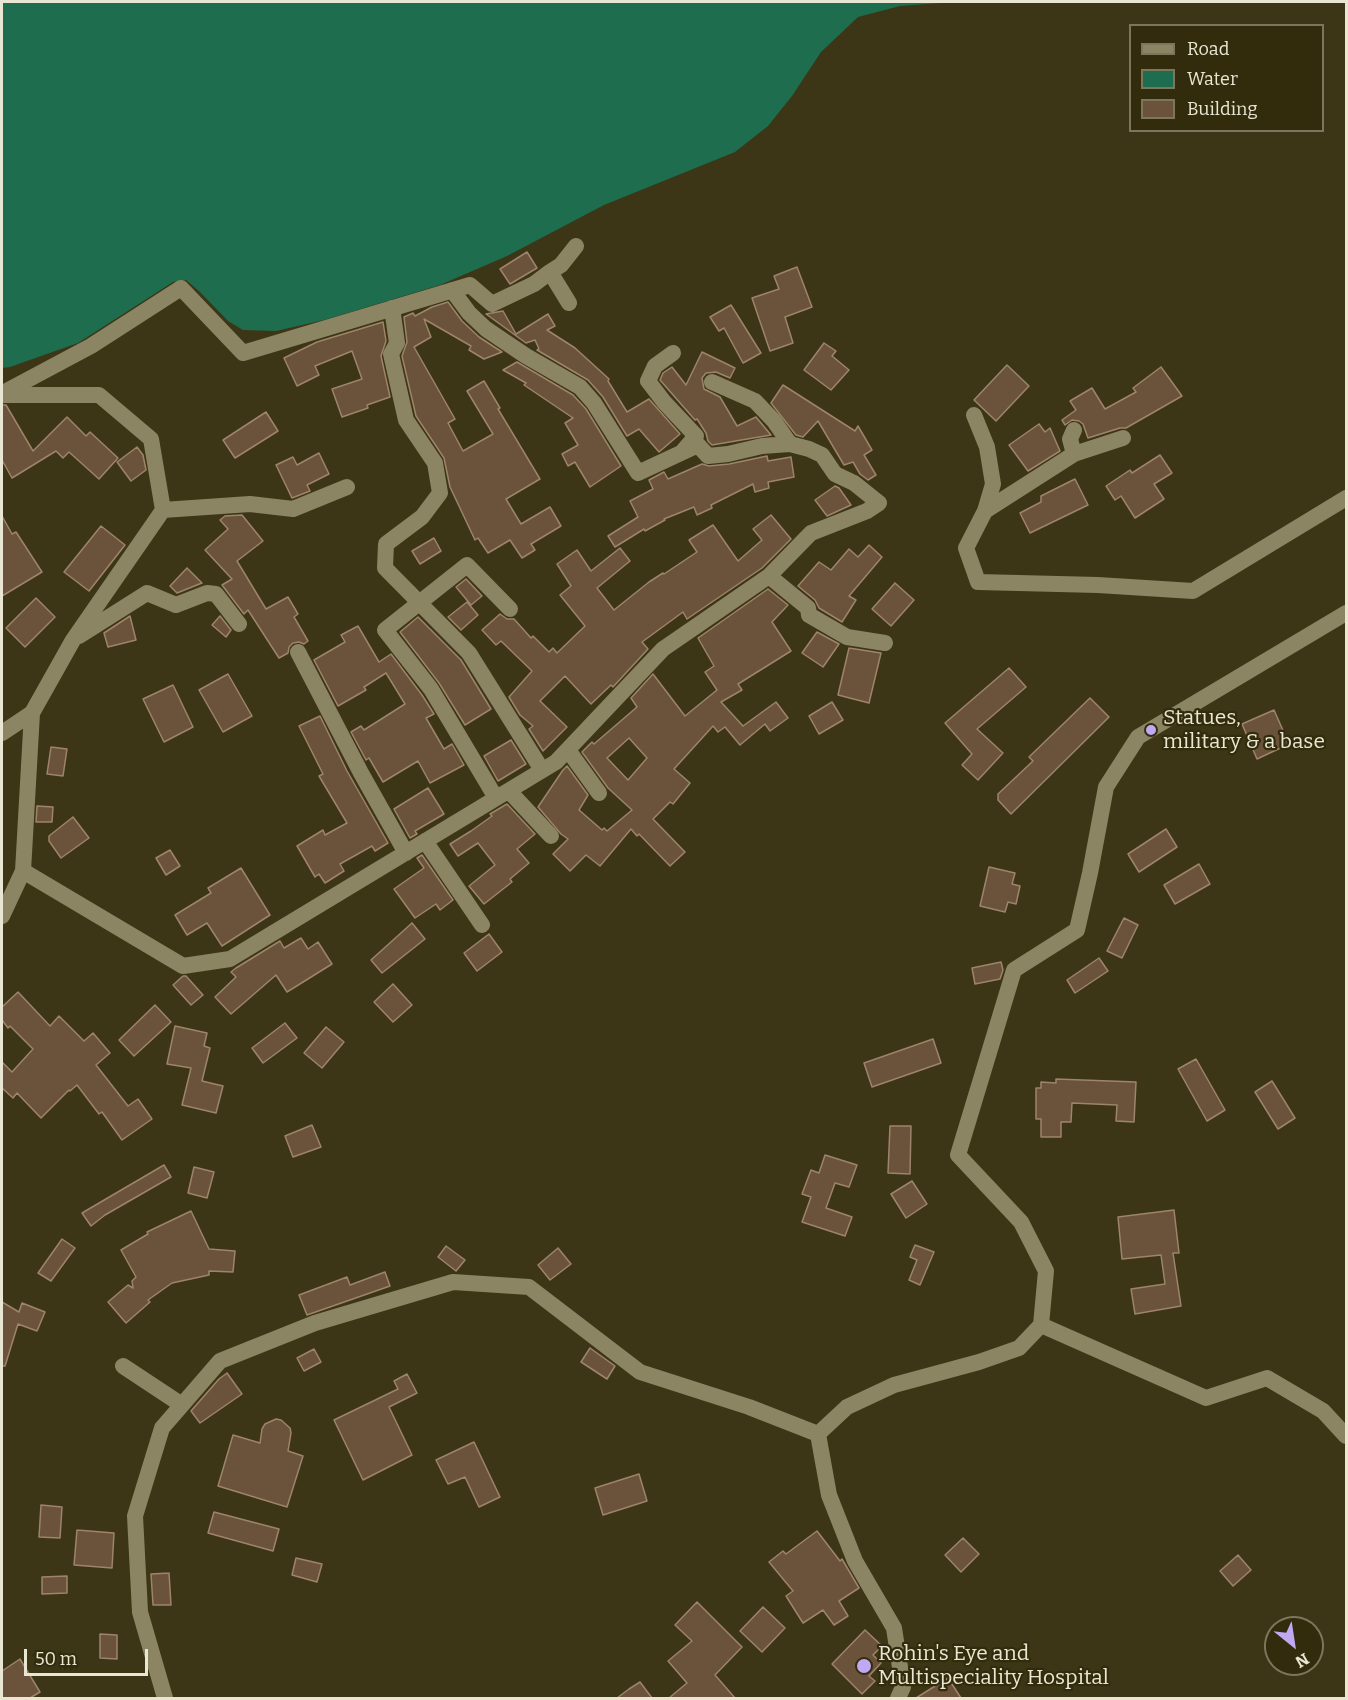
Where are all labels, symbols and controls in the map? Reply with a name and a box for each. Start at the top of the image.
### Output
legend [1129,24,1324,132]
text: Road [1187,38,1229,60]
text: Water [1187,68,1238,90]
text: Building [1187,98,1258,120]
place label: Statues, military & a base [1163,705,1325,755]
marker: Statues, military & a base [1144,723,1158,737]
north arrow [1264,1616,1324,1676]
scale bar [27,1637,152,1675]
place label: Rohin's Eye and Multispeciality Hospital [878,1641,1109,1691]
text: 50 m [35,1648,77,1670]
text: N [1292,1649,1312,1672]
marker: Rohin's Eye and Multispeciality Hospital [855,1657,873,1675]

